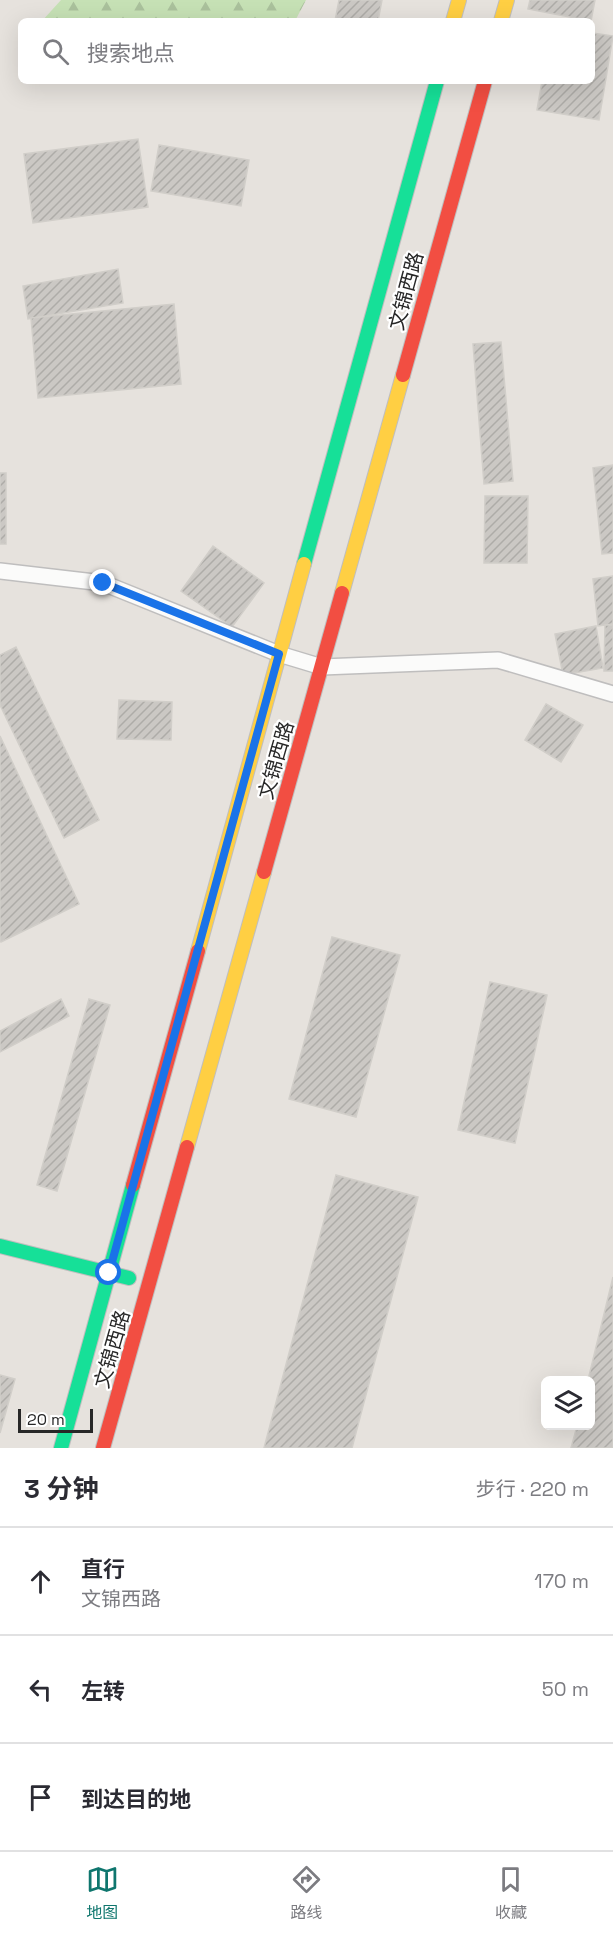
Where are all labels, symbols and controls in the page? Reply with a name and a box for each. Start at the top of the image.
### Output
search box [18,18,595,84]
icon: search [39,35,72,68]
text: 搜索地点 [87,39,175,67]
street label: 文锦西路 [383,249,429,333]
route end [89,569,115,595]
street label: 文锦西路 [252,718,300,802]
route start [95,1259,121,1285]
street label: 文锦西路 [88,1307,136,1391]
map controls [541,1376,595,1430]
button: layers [541,1376,595,1430]
scale bar [18,1406,93,1434]
text: 20 m [27,1409,65,1430]
text: 3 分钟 [24,1472,98,1506]
text: 步行 · 220 m [476,1476,589,1502]
text: 直行 [81,1555,125,1583]
icon: ahead [24,1565,57,1598]
text: 170 m [534,1568,589,1594]
text: 文锦西路 [81,1586,161,1612]
icon: left [24,1673,57,1706]
text: 50 m [542,1676,589,1702]
text: 左转 [81,1677,125,1705]
icon: arrive [24,1781,57,1814]
text: 到达目的地 [81,1785,191,1813]
tab: 地图 [86,1863,119,1923]
tab: 路线 [290,1863,323,1923]
tab: 收藏 [494,1863,527,1923]

